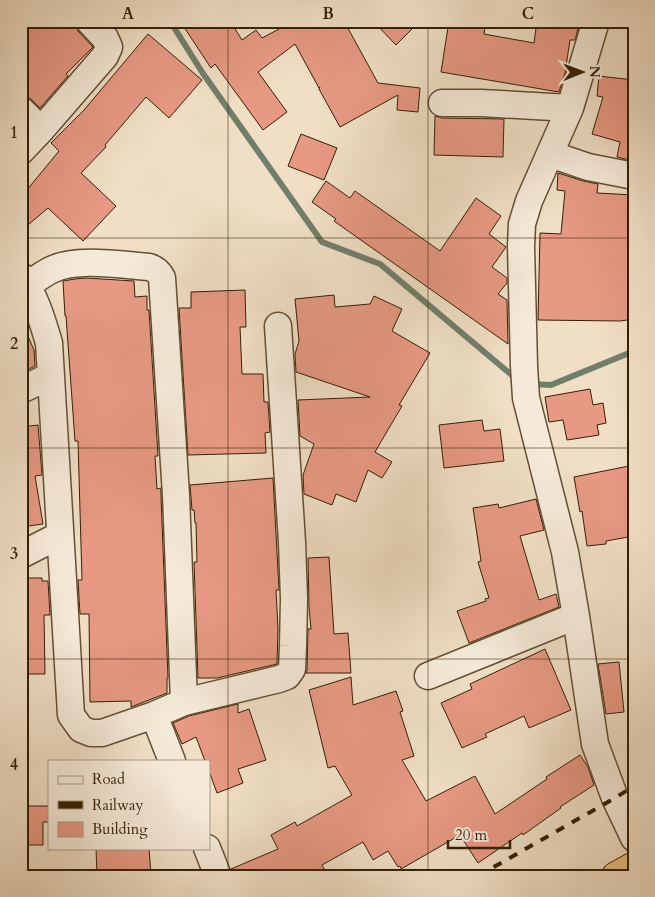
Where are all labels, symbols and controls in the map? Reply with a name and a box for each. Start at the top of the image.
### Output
text: A [122,3,134,25]
text: B [322,3,334,25]
text: C [522,3,534,25]
north arrow [558,48,608,98]
text: N [585,66,604,78]
text: 1 [10,122,18,144]
text: 2 [10,333,18,355]
text: 3 [10,543,18,565]
text: 4 [10,754,18,776]
legend [48,760,210,850]
text: Road [92,769,125,789]
text: Railway [92,795,143,815]
scale bar [448,817,510,849]
text: Building [92,819,148,839]
text: 20 m [455,825,487,845]

